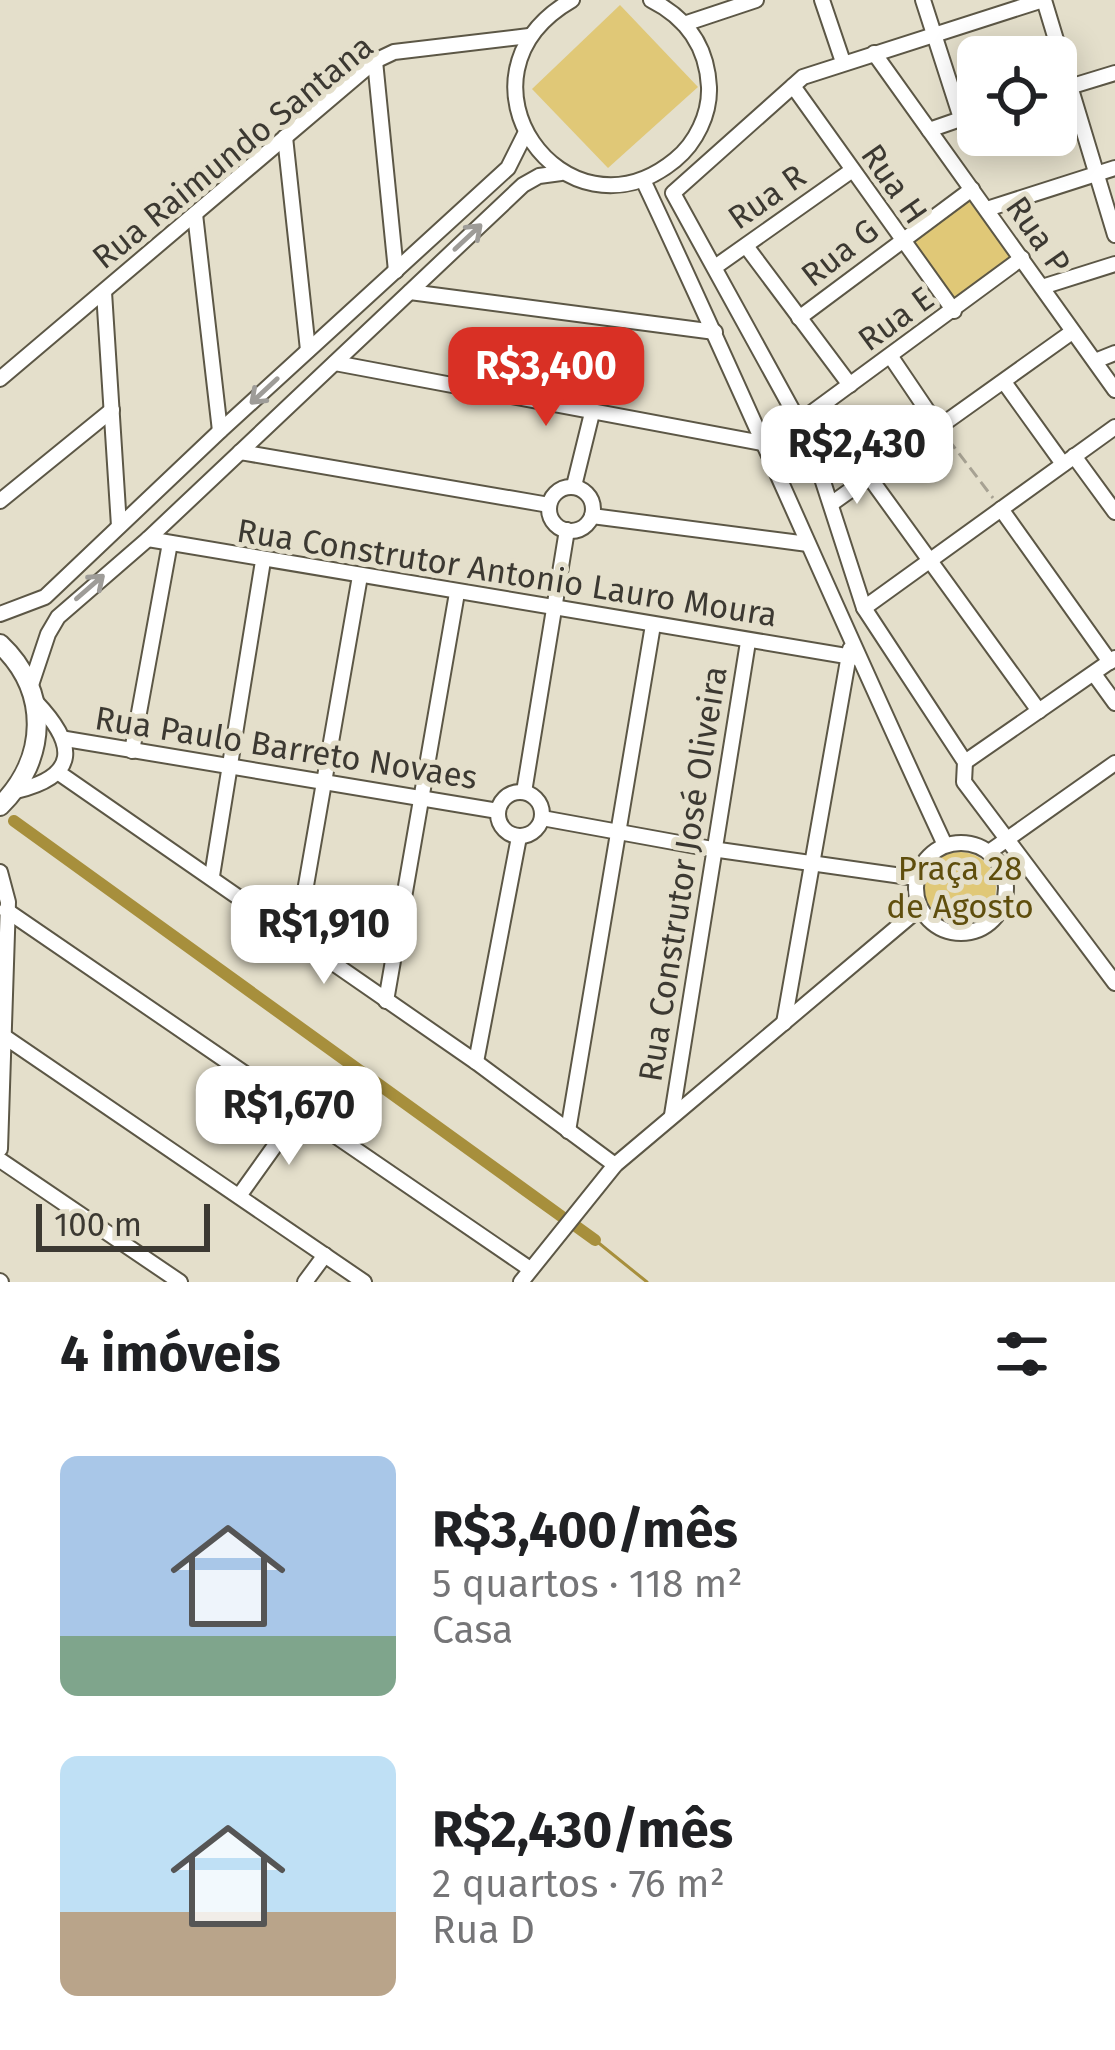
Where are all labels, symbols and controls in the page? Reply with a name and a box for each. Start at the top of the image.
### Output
street label: Rua Raimundo Santana [85,26,381,278]
map controls [957,36,1077,156]
button: locate [957,36,1077,156]
street label: Rua H [852,136,936,232]
street label: Rua R [720,156,814,238]
street label: Rua P [997,189,1079,281]
street label: Rua G [794,211,886,295]
one-way arrow [453,223,483,251]
street label: Rua E [850,278,942,360]
pin: R$3,400 [435,327,657,429]
text: R$3,400 [475,343,617,389]
one-way arrow [249,376,279,404]
pin: R$2,430 [746,405,968,507]
text: R$2,430 [788,421,926,467]
street label: Rua Construtor Antonio Lauro Moura [234,511,780,635]
one-way arrow [74,574,105,602]
street label: Rua Construtor José Oliveira [630,663,736,1085]
street label: Rua Paulo Barreto Novaes [92,698,480,798]
park label: Praça 28 de Agosto [886,849,1034,927]
pin: R$1,910 [213,885,435,987]
text: R$1,910 [258,901,390,947]
pin: R$1,670 [178,1066,400,1168]
text: R$1,670 [223,1082,355,1128]
scale bar [36,1198,210,1251]
text: 100 m [54,1205,142,1245]
icon: filters [989,1321,1055,1387]
text: 4 imóveis [60,1323,281,1385]
text: R$3,400/mês [432,1499,738,1561]
icon: home [156,1504,300,1648]
text: 5 quartos · 118 m² [432,1561,743,1607]
text: Casa [432,1607,513,1653]
text: R$2,430/mês [432,1799,733,1861]
icon: home [156,1804,300,1948]
text: 2 quartos · 76 m² [432,1861,725,1907]
text: Rua D [432,1907,535,1953]

